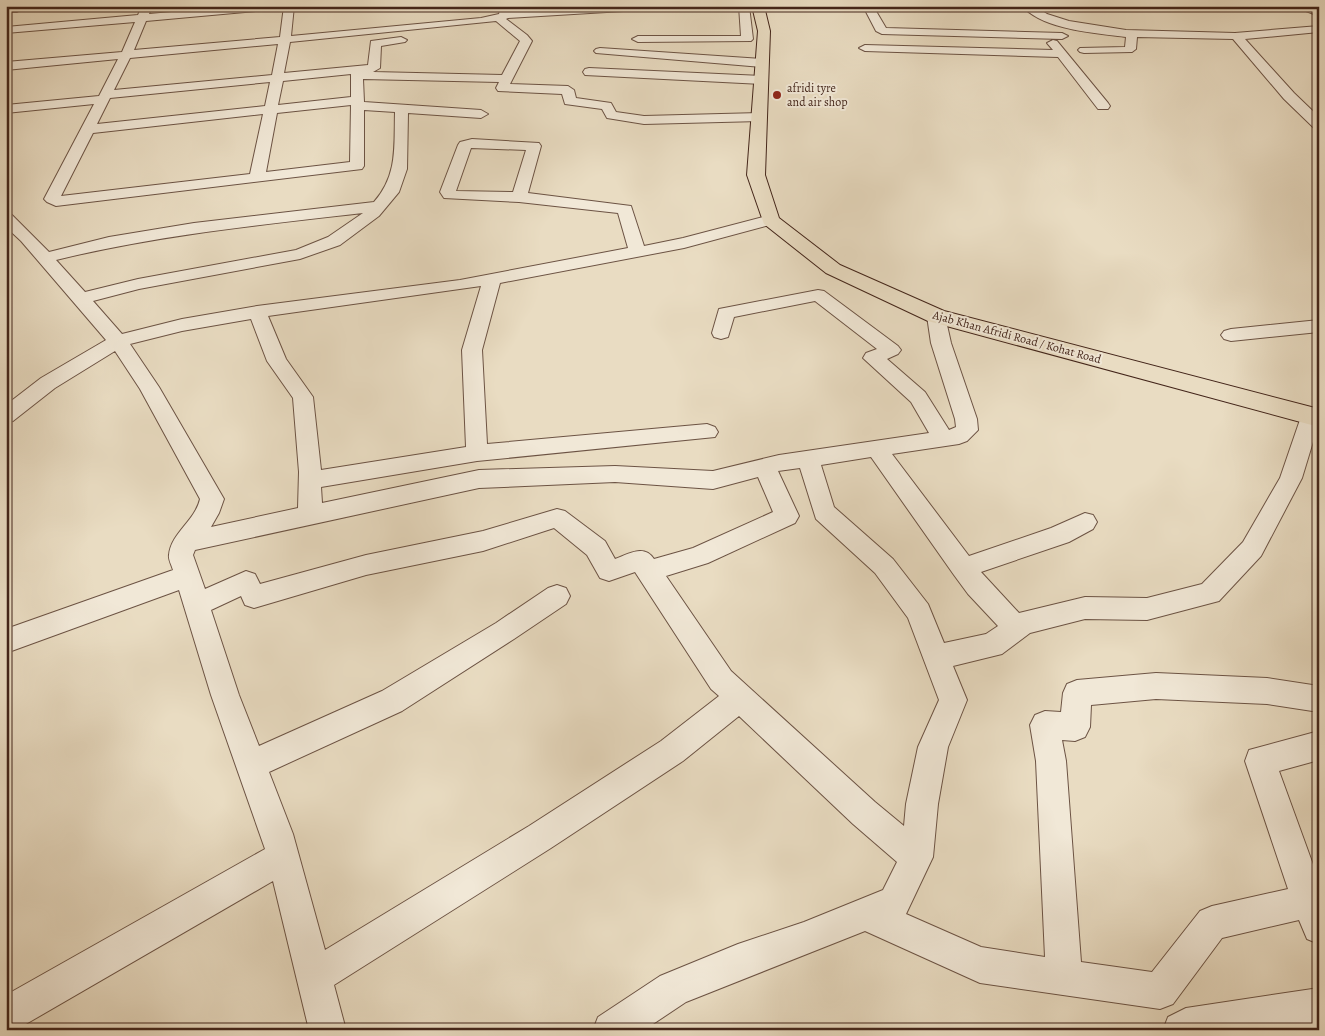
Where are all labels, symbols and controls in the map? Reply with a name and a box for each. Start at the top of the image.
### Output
place label: afridi tyre and air shop [787,80,847,110]
marker: afridi tyre and air shop [771,89,783,101]
street label: Ajab Khan Afridi Road / Kohat Road [930,307,1104,367]

